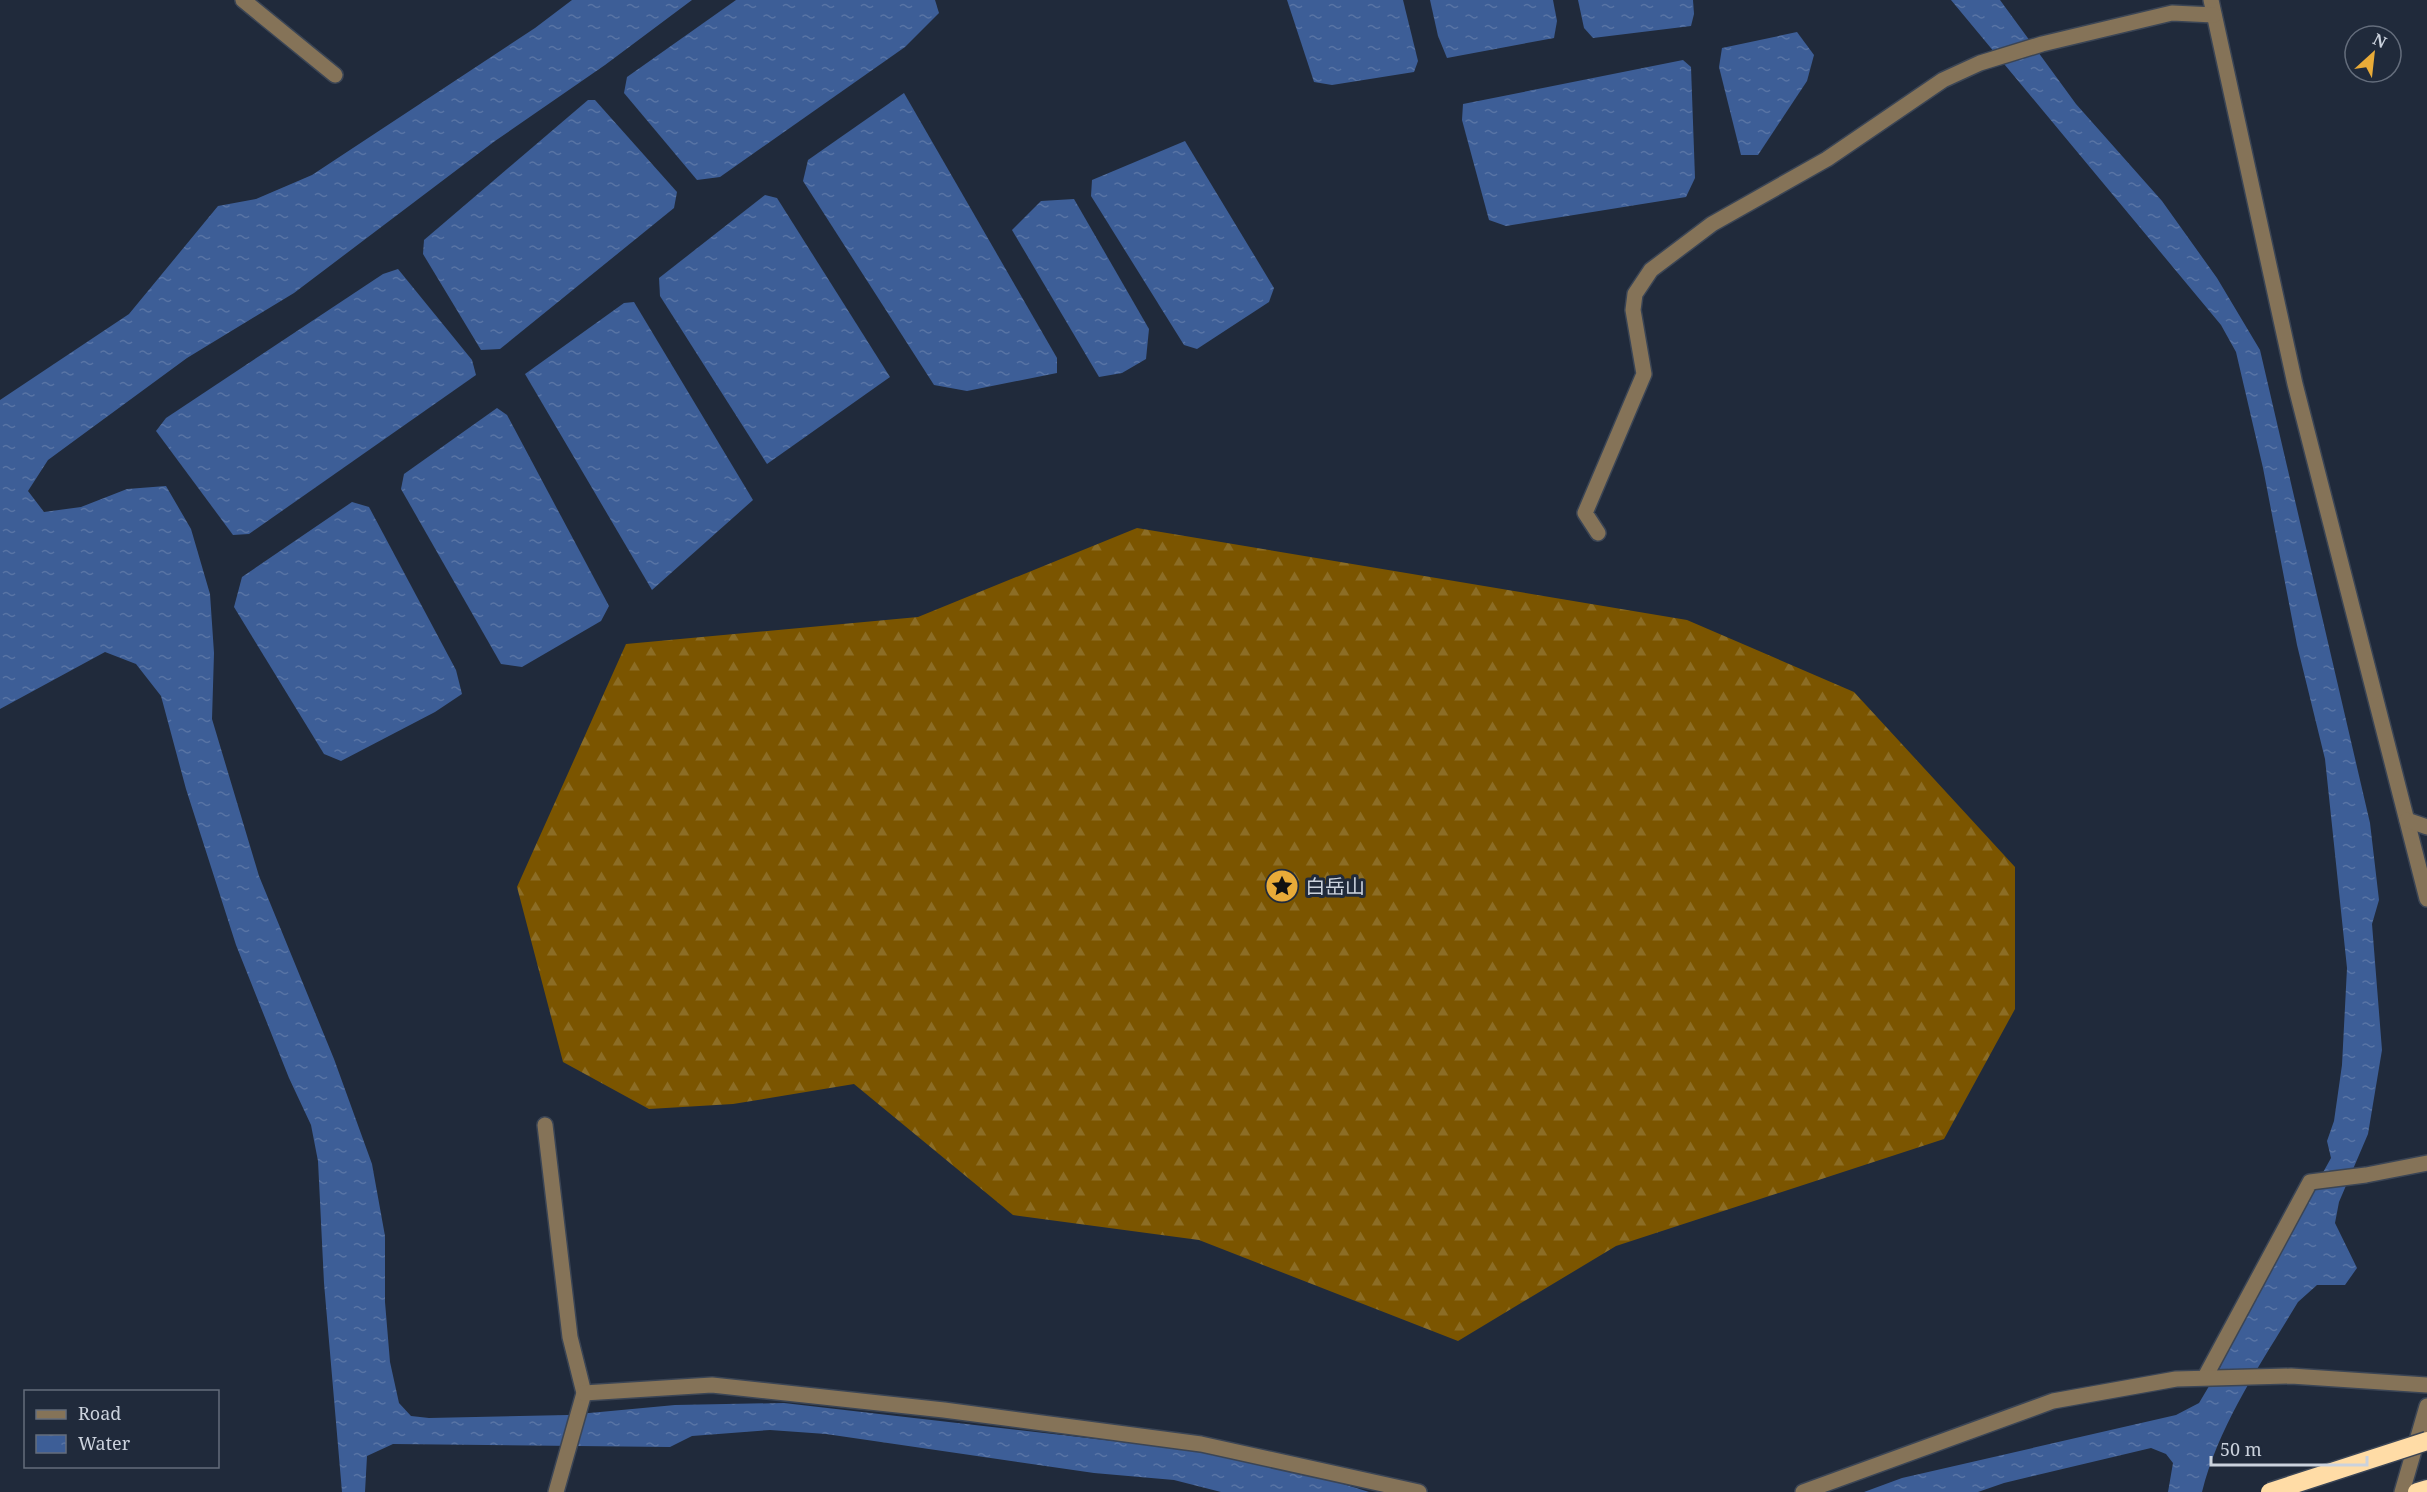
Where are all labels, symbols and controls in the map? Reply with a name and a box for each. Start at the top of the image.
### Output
north arrow [2343,24,2403,84]
text: N [2369,28,2391,53]
place icon: 白岳山 [1264,868,1300,904]
place label: 白岳山 [1305,873,1365,900]
legend [24,1390,219,1468]
text: Road [78,1401,121,1425]
scale bar [2211,1429,2367,1467]
text: Water [78,1431,131,1455]
text: 50 m [2220,1437,2262,1461]

